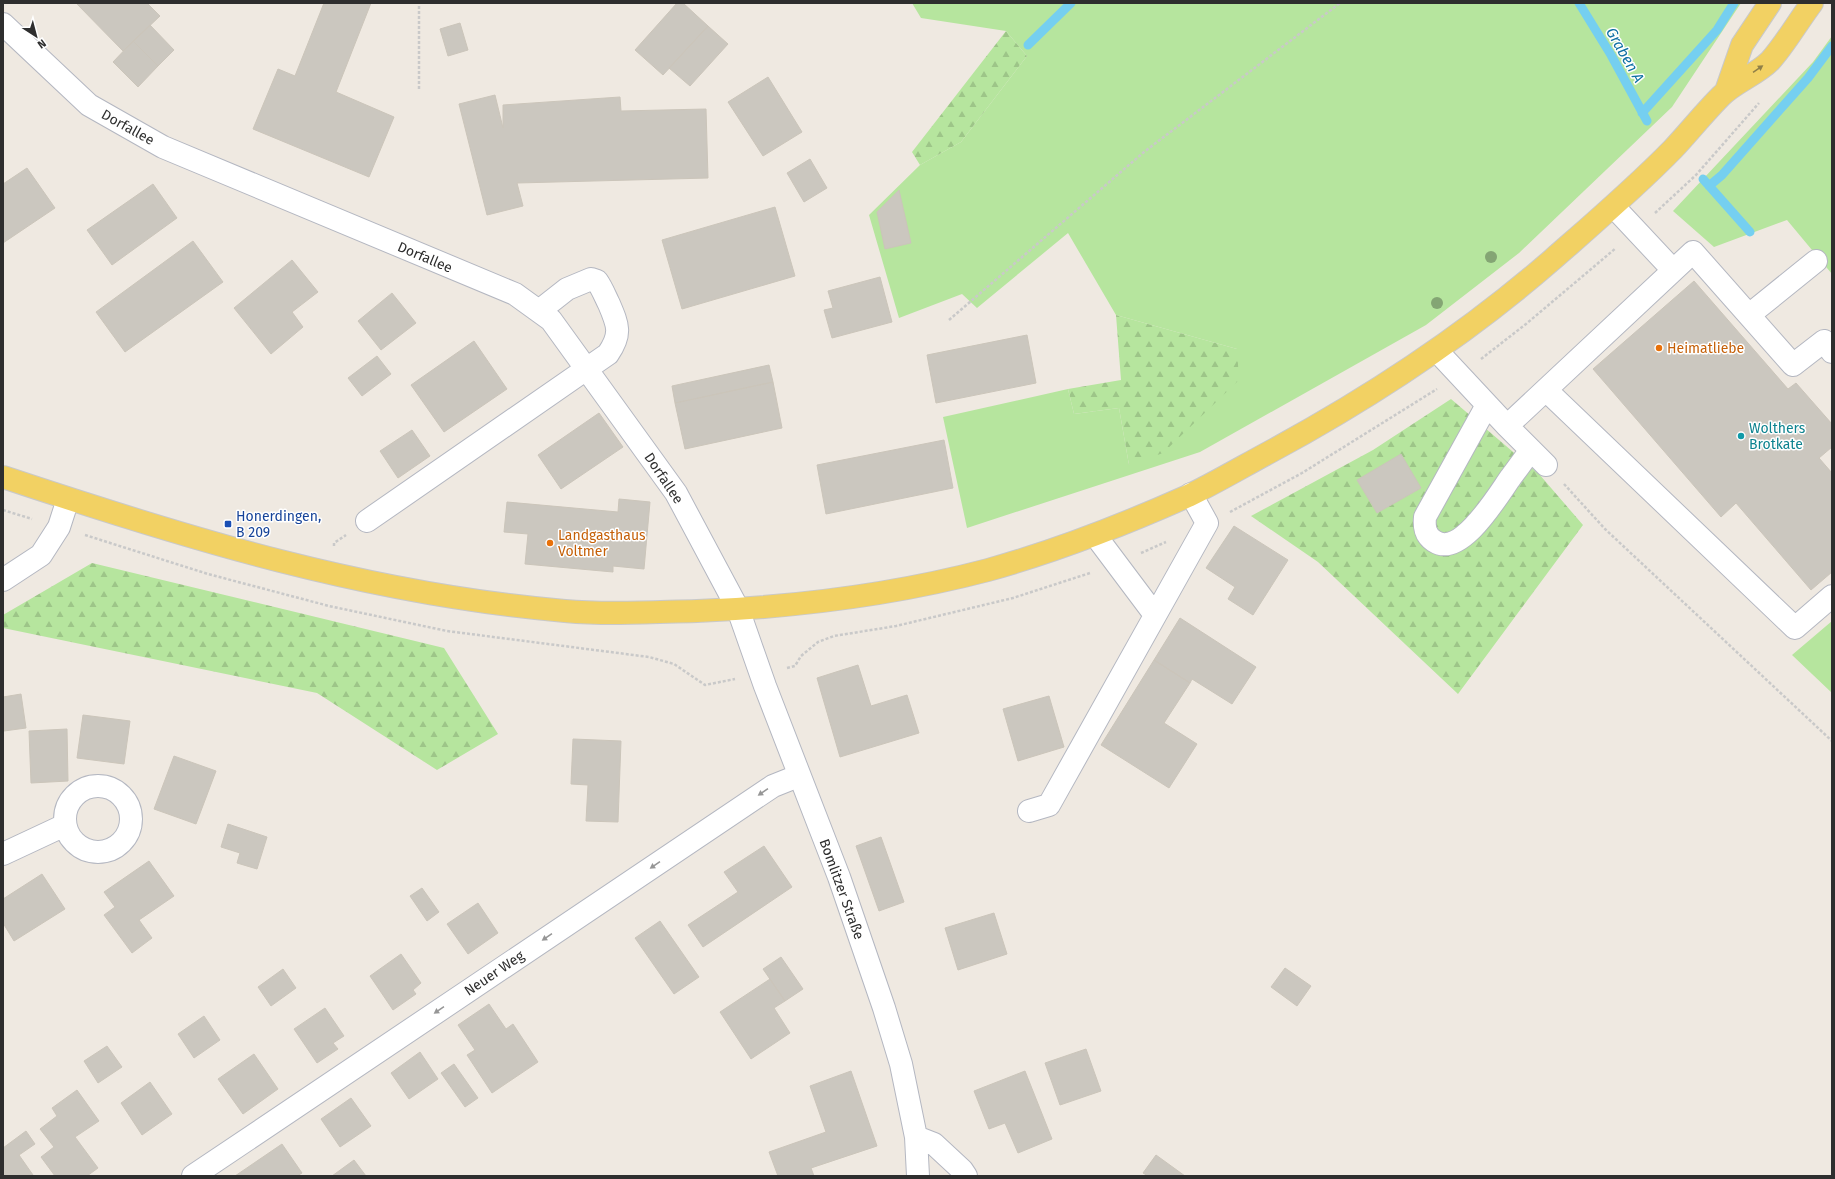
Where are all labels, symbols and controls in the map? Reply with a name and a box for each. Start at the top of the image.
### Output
north arrow [16,16,56,56]
water label: Graben A [1602,24,1648,86]
text: N [35,36,48,51]
one-way arrow [1753,65,1764,73]
street label: Dorfallee [98,106,157,149]
street label: Dorfallee [395,238,455,277]
place label: Heimatliebe [1667,340,1744,357]
marker: Heimatliebe [1654,343,1664,353]
place label: Wolthers Brotkate [1749,420,1806,453]
marker: Wolthers Brotkate [1736,431,1746,441]
street label: Dorfallee [640,450,687,507]
place label: Honerdingen, B 209 [236,508,321,541]
marker: Honerdingen, B 209 [223,519,233,529]
place label: Landgasthaus Voltmer [558,527,646,560]
marker: Landgasthaus Voltmer [545,538,555,548]
one-way arrow [758,788,768,796]
street label: Bomlitzer Straße [815,837,868,942]
one-way arrow [650,861,660,869]
one-way arrow [541,934,553,941]
street label: Neuer Weg [461,947,528,1000]
one-way arrow [434,1006,445,1014]

